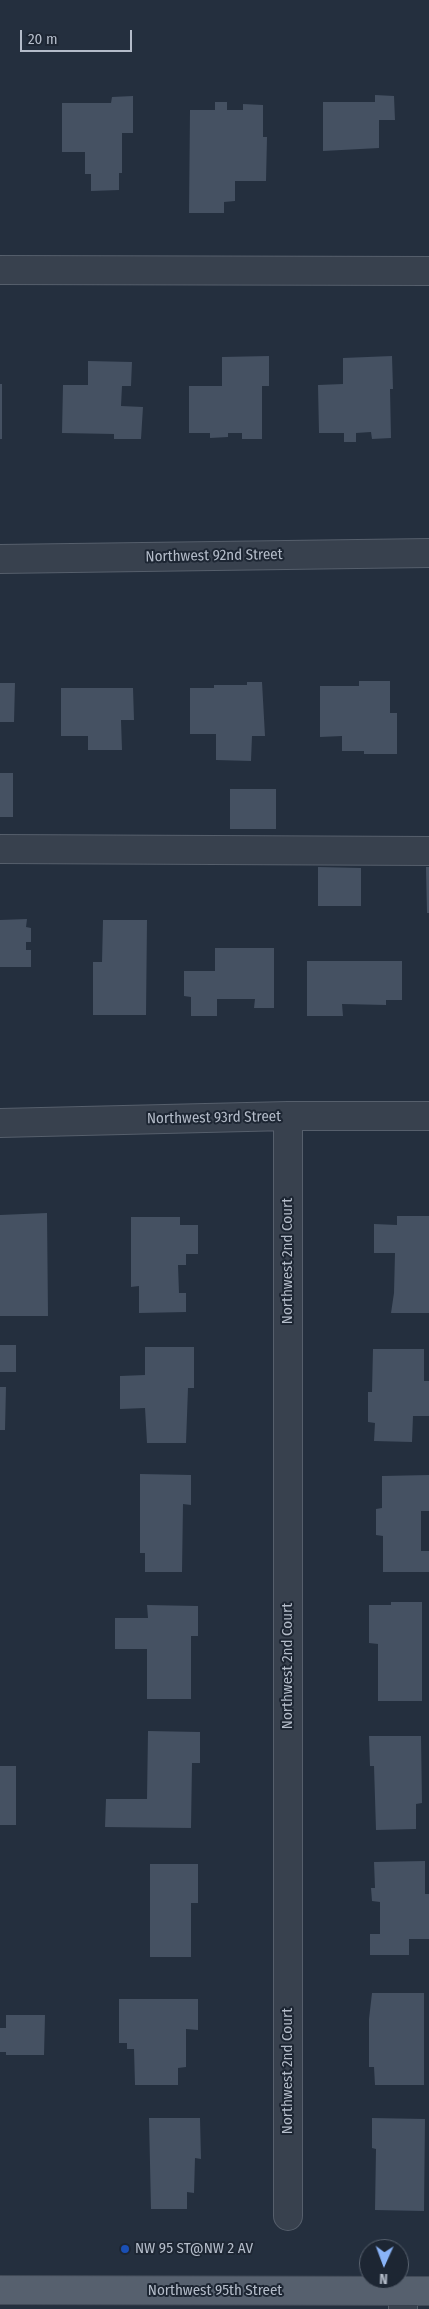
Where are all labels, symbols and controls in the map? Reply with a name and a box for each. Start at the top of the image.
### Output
scale bar [22,20,135,52]
text: 20 m [28,30,58,48]
street label: Northwest 92nd Street [145,546,283,566]
street label: Northwest 93rd Street [147,1108,281,1128]
street label: Northwest 2nd Court [279,1198,297,1324]
street label: Northwest 2nd Court [279,1603,297,1729]
street label: Northwest 2nd Court [279,2008,297,2134]
north arrow [359,2239,409,2289]
place label: NW 95 ST@NW 2 AV [135,2240,253,2258]
marker: NW 95 ST@NW 2 AV [119,2243,131,2255]
text: N [379,2270,388,2287]
street label: Northwest 95th Street [148,2282,282,2300]

